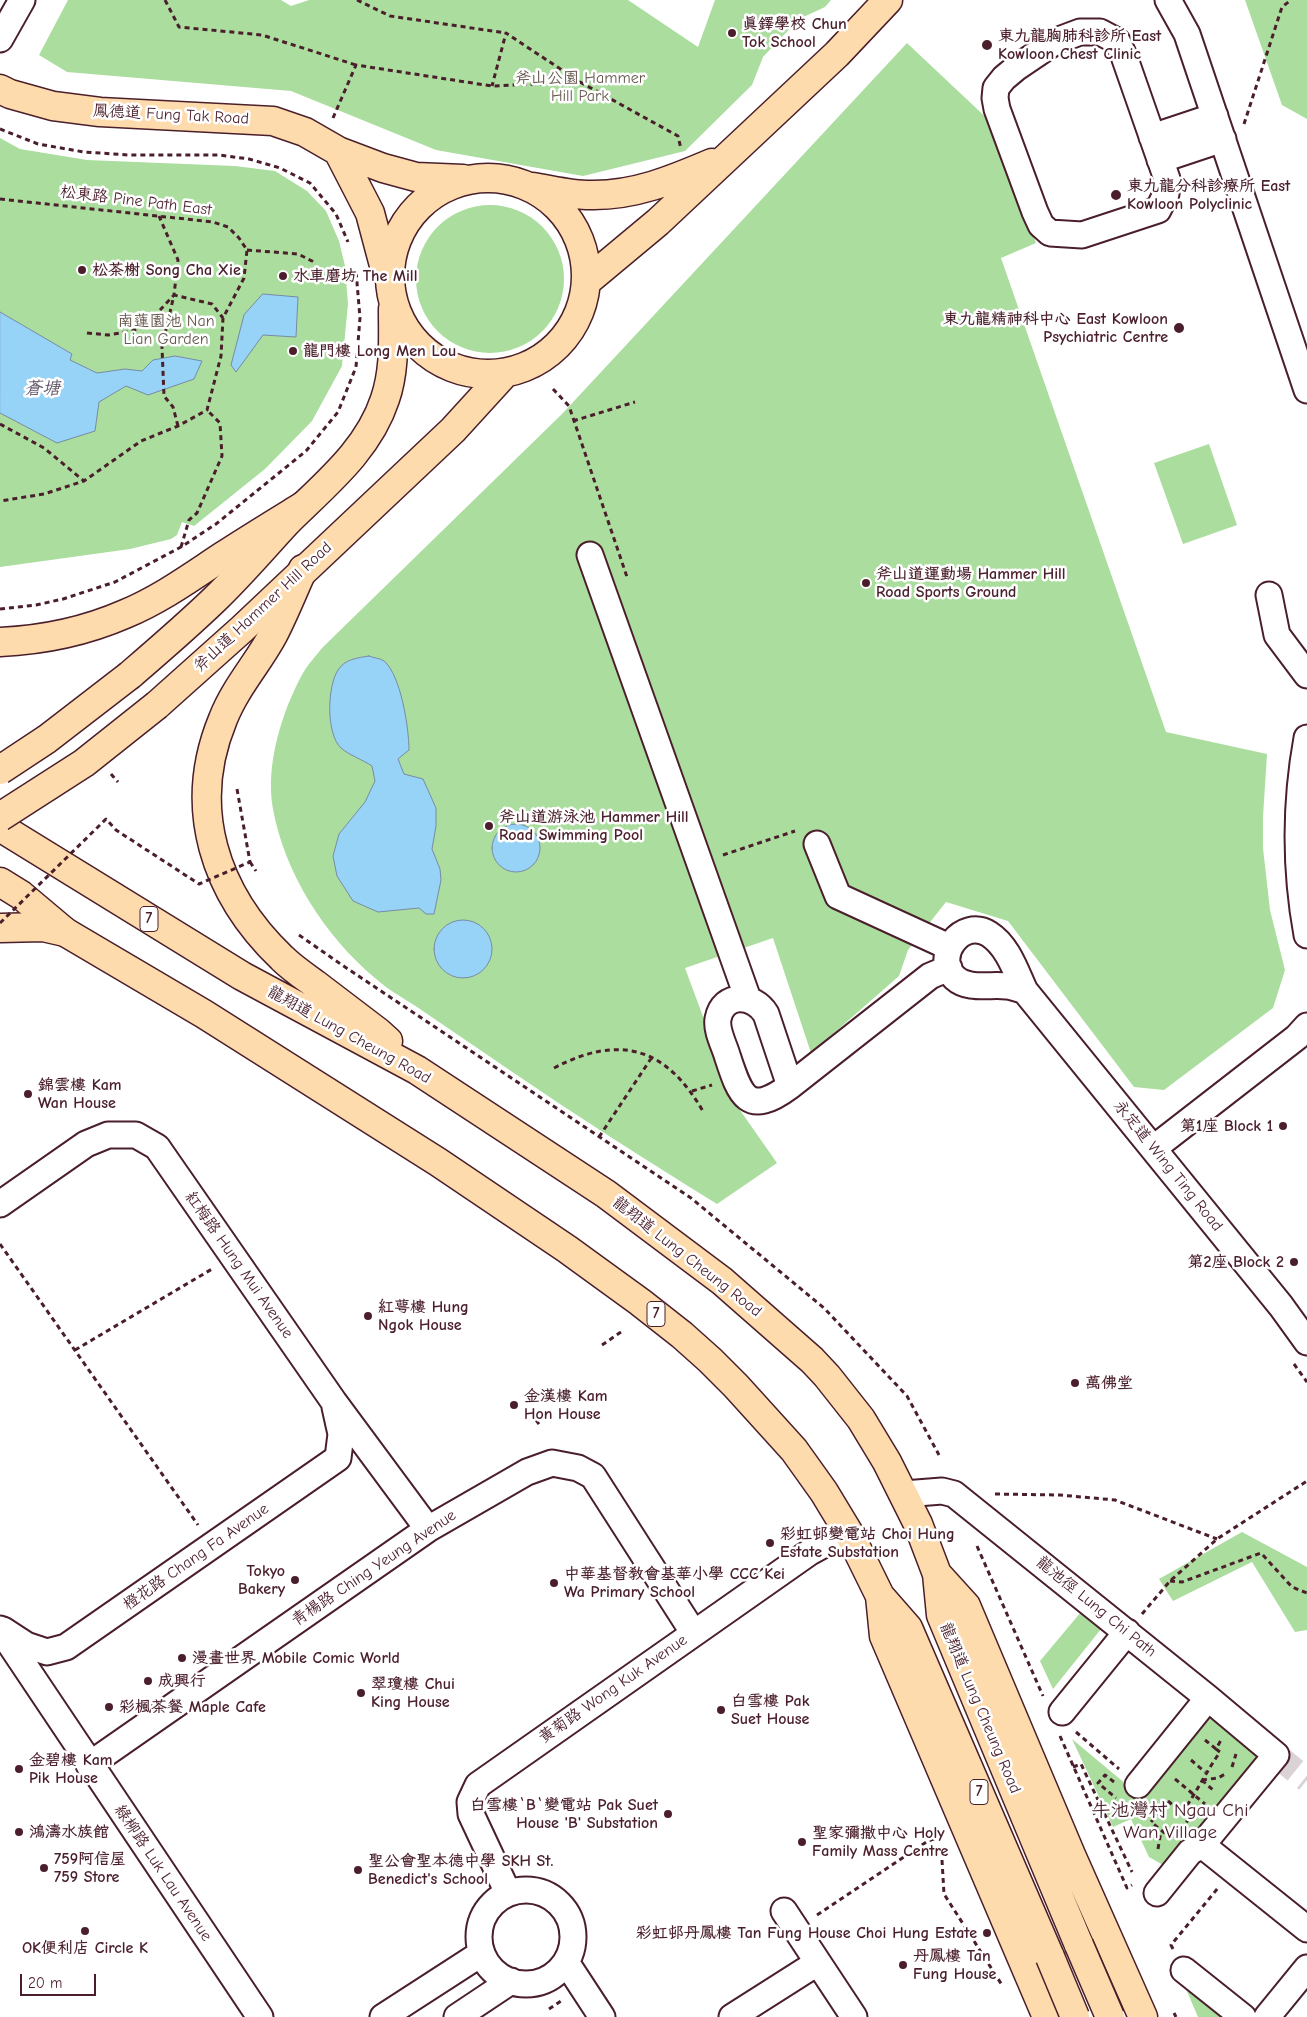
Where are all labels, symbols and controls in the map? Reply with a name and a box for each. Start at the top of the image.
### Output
place label: 真鐸學校 Chun Tok School [742,14,847,52]
place label: 東九龍胸肺科診所 East Kowloon Chest Clinic [998,26,1161,64]
marker: 真鐸學校 Chun Tok School [726,27,738,39]
marker: 東九龍胸肺科診所 East Kowloon Chest Clinic [980,38,994,52]
park label: 斧山公園 Hammer Hill Park [515,68,645,106]
street label: 鳳德道 Fung Tak Road [93,101,249,129]
place label: 東九龍分科診療所 East Kowloon Polyclinic [1127,176,1290,214]
street label: 松東路 Pine Path East [59,182,213,220]
marker: 東九龍分科診療所 East Kowloon Polyclinic [1109,188,1123,202]
place label: 松茶榭 Song Cha Xie [92,260,241,280]
marker: 松茶榭 Song Cha Xie [76,264,88,276]
place label: 水車磨坊 The Mill [293,266,417,286]
marker: 水車磨坊 The Mill [277,270,289,282]
place label: 東九龍精神科中心 East Kowloon Psychiatric Centre [943,309,1168,347]
park label: 南蓮園池 Nan Lian Garden [118,311,214,349]
marker: 東九龍精神科中心 East Kowloon Psychiatric Centre [1172,321,1186,335]
place label: 龍門樓 Long Men Lou [303,341,456,361]
marker: 龍門樓 Long Men Lou [287,345,299,357]
water label: 蒼塘 [24,378,60,400]
street label: 斧山道 Hammer Hill Road [190,538,336,676]
place label: 斧山道運動場 Hammer Hill Road Sports Ground [876,564,1066,602]
marker: 斧山道運動場 Hammer Hill Road Sports Ground [860,577,872,589]
place label: 斧山道游泳池 Hammer Hill Road Swimming Pool [499,807,689,845]
marker: 斧山道游泳池 Hammer Hill Road Swimming Pool [483,820,495,832]
road number: 7 [140,906,158,932]
street label: 龍翔道 Lung Cheung Road [264,982,434,1088]
place label: 錦雲樓 Kam Wan House [38,1075,122,1113]
marker: 錦雲樓 Kam Wan House [22,1088,34,1100]
street label: 永定道 Wing Ting Road [1109,1097,1227,1235]
place label: 第1座 Block 1 [1180,1116,1273,1136]
marker: 第1座 Block 1 [1277,1120,1289,1132]
street label: 紅梅路 Hung Mui Avenue [181,1188,297,1342]
street label: 龍翔道 Lung Cheung Road [609,1193,765,1321]
place label: 第2座 Block 2 [1188,1252,1284,1272]
marker: 第2座 Block 2 [1288,1256,1300,1268]
place label: 紅萼樓 Hung Ngok House [378,1297,469,1335]
road number: 7 [647,1302,665,1326]
marker: 紅萼樓 Hung Ngok House [362,1310,374,1322]
place label: 萬佛堂 [1085,1373,1133,1393]
marker: 萬佛堂 [1069,1377,1081,1389]
place label: 金漢樓 Kam Hon House [524,1386,608,1424]
marker: 金漢樓 Kam Hon House [508,1399,520,1411]
street label: 橙花路 Chang Fa Avenue [120,1499,272,1615]
street label: 青楊路 Ching Yeung Avenue [288,1506,460,1630]
place label: 彩虹邨變電站 Choi Hung Estate Substation [780,1524,955,1562]
marker: 彩虹邨變電站 Choi Hung Estate Substation [764,1537,776,1549]
street label: 龍池徑 Lung Chi Path [1032,1553,1160,1661]
place label: Tokyo Bakery [238,1561,285,1599]
place label: 中華基督教會基華小學 CCC Kei Wa Primary School [564,1564,785,1602]
marker: Tokyo Bakery [289,1574,301,1586]
marker: 中華基督教會基華小學 CCC Kei Wa Primary School [548,1577,560,1589]
street label: 龍翔道 Lung Cheung Road [935,1620,1025,1796]
street label: 黃菊路 Wong Kuk Avenue [535,1630,691,1748]
place label: 漫畫世界 Mobile Comic World [192,1648,400,1668]
marker: 漫畫世界 Mobile Comic World [176,1652,188,1664]
place label: 成興行 [158,1671,206,1691]
place label: 翠瓊樓 Chui King House [371,1674,455,1712]
marker: 成興行 [142,1675,154,1687]
marker: 翠瓊樓 Chui King House [355,1687,367,1699]
place label: 白雪樓 Pak Suet House [731,1691,809,1729]
place label: 彩楓茶餐 Maple Cafe [119,1697,266,1717]
marker: 彩楓茶餐 Maple Cafe [103,1701,115,1713]
marker: 白雪樓 Pak Suet House [715,1704,727,1716]
place label: 金碧樓 Kam Pik House [29,1750,113,1788]
marker: 金碧樓 Kam Pik House [13,1763,25,1775]
road number: 7 [970,1780,988,1804]
place label: 白雪樓‵B‵變電站 Pak Suet House 'B' Substation [470,1795,658,1833]
district label: 牛池灣村 Ngau Chi Wan Village [1092,1800,1248,1844]
street label: 綠柳路 Luk Lau Avenue [110,1801,216,1945]
marker: 白雪樓‵B‵變電站 Pak Suet House 'B' Substation [662,1808,674,1820]
place label: 鴻濤水族館 [29,1822,109,1842]
place label: 聖家彌撒中心 Holy Family Mass Centre [812,1823,948,1861]
marker: 鴻濤水族館 [13,1826,25,1838]
marker: 聖家彌撒中心 Holy Family Mass Centre [796,1836,808,1848]
place label: 759阿信屋 759 Store [54,1849,126,1887]
place label: 聖公會聖本德中學 SKH St. Benedict's School [368,1851,553,1889]
marker: 759阿信屋 759 Store [38,1862,50,1874]
marker: 聖公會聖本德中學 SKH St. Benedict's School [352,1864,364,1876]
place label: 彩虹邨丹鳳樓 Tan Fung House Choi Hung Estate [636,1923,977,1943]
marker: OK便利店 Circle K [79,1925,91,1937]
marker: 彩虹邨丹鳳樓 Tan Fung House Choi Hung Estate [981,1927,993,1939]
place label: OK便利店 Circle K [22,1938,148,1958]
place label: 丹鳳樓 Tan Fung House [913,1946,996,1984]
marker: 丹鳳樓 Tan Fung House [897,1959,909,1971]
scale bar [22,1964,99,1996]
text: 20 m [28,1974,62,1992]

